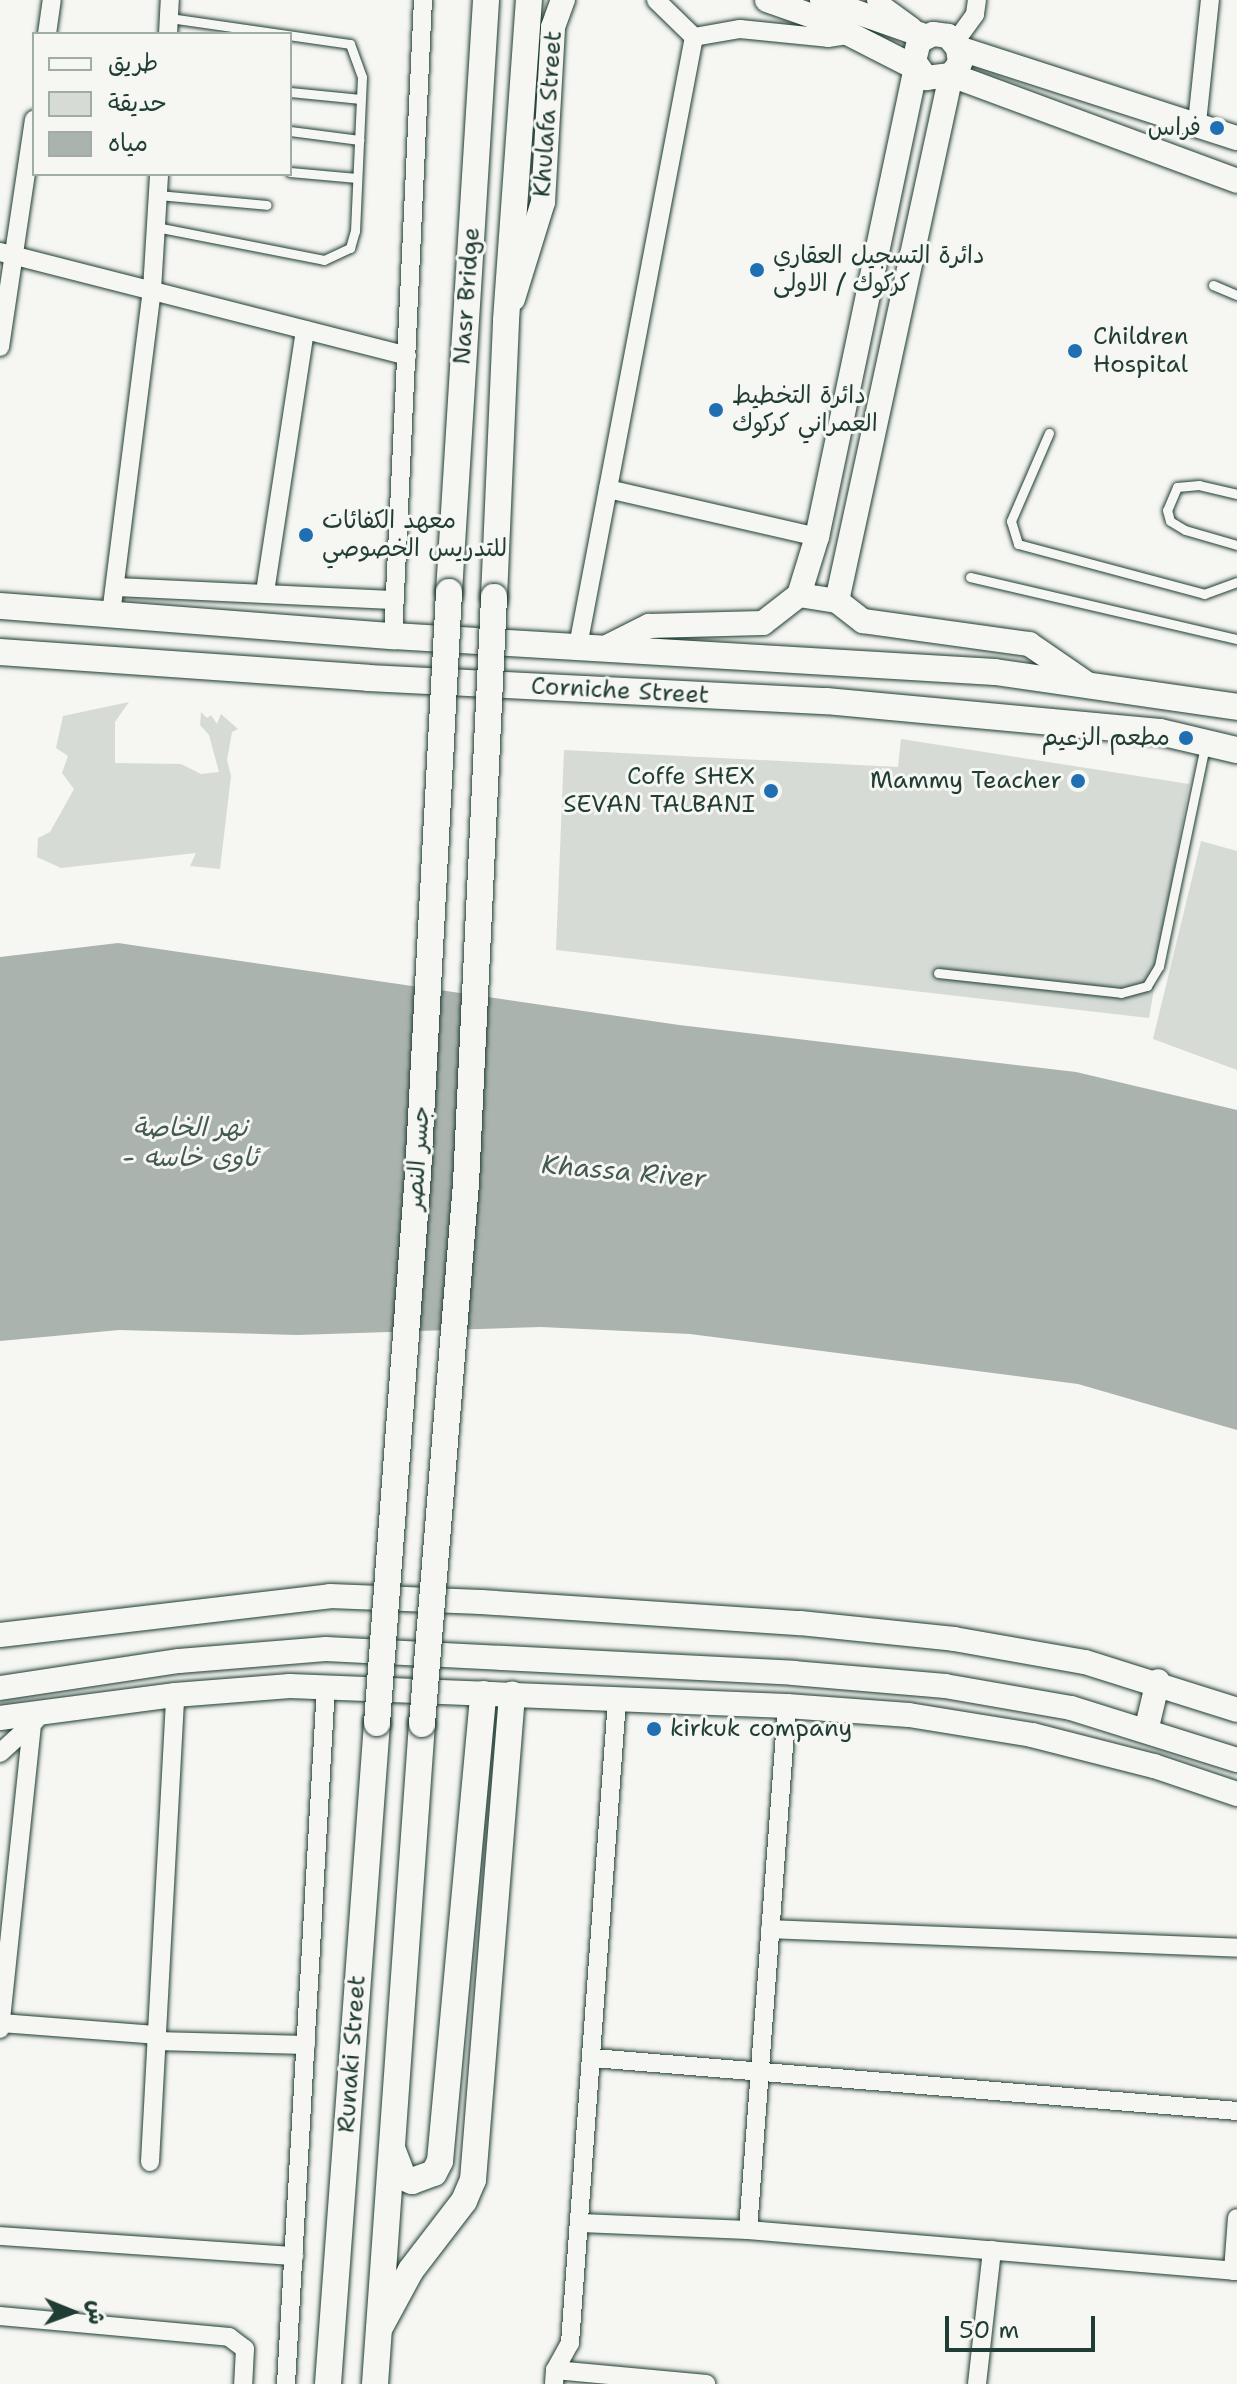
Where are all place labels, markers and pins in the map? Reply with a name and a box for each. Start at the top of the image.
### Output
place label: فراس [1148,114,1201,142]
marker: فراس [1208,119,1226,137]
place label: دائرة التسجيل العقاري كركوك / الاولى [773,242,985,298]
marker: دائرة التسجيل العقاري كركوك / الاولى [748,261,766,279]
place label: Children Hospital [1093,323,1189,379]
marker: Children Hospital [1064,340,1086,362]
place label: دائرة التخطيط العمراني كركوك [732,382,878,438]
marker: دائرة التخطيط العمراني كركوك [707,401,725,419]
place label: معهد الكفائات للتدريس الخصوصي [322,507,507,563]
marker: معهد الكفائات للتدريس الخصوصي [297,526,315,544]
place label: مطعم الزعيم [1042,724,1170,752]
marker: مطعم الزعيم [1177,729,1195,747]
place label: Coffe SHEX SEVAN TALBANI [563,763,755,819]
place label: Mammy Teacher [870,767,1062,795]
marker: Mammy Teacher [1069,772,1087,790]
marker: Coffe SHEX SEVAN TALBANI [762,782,780,800]
place label: kirkuk company [670,1715,852,1743]
marker: kirkuk company [645,1720,663,1738]

